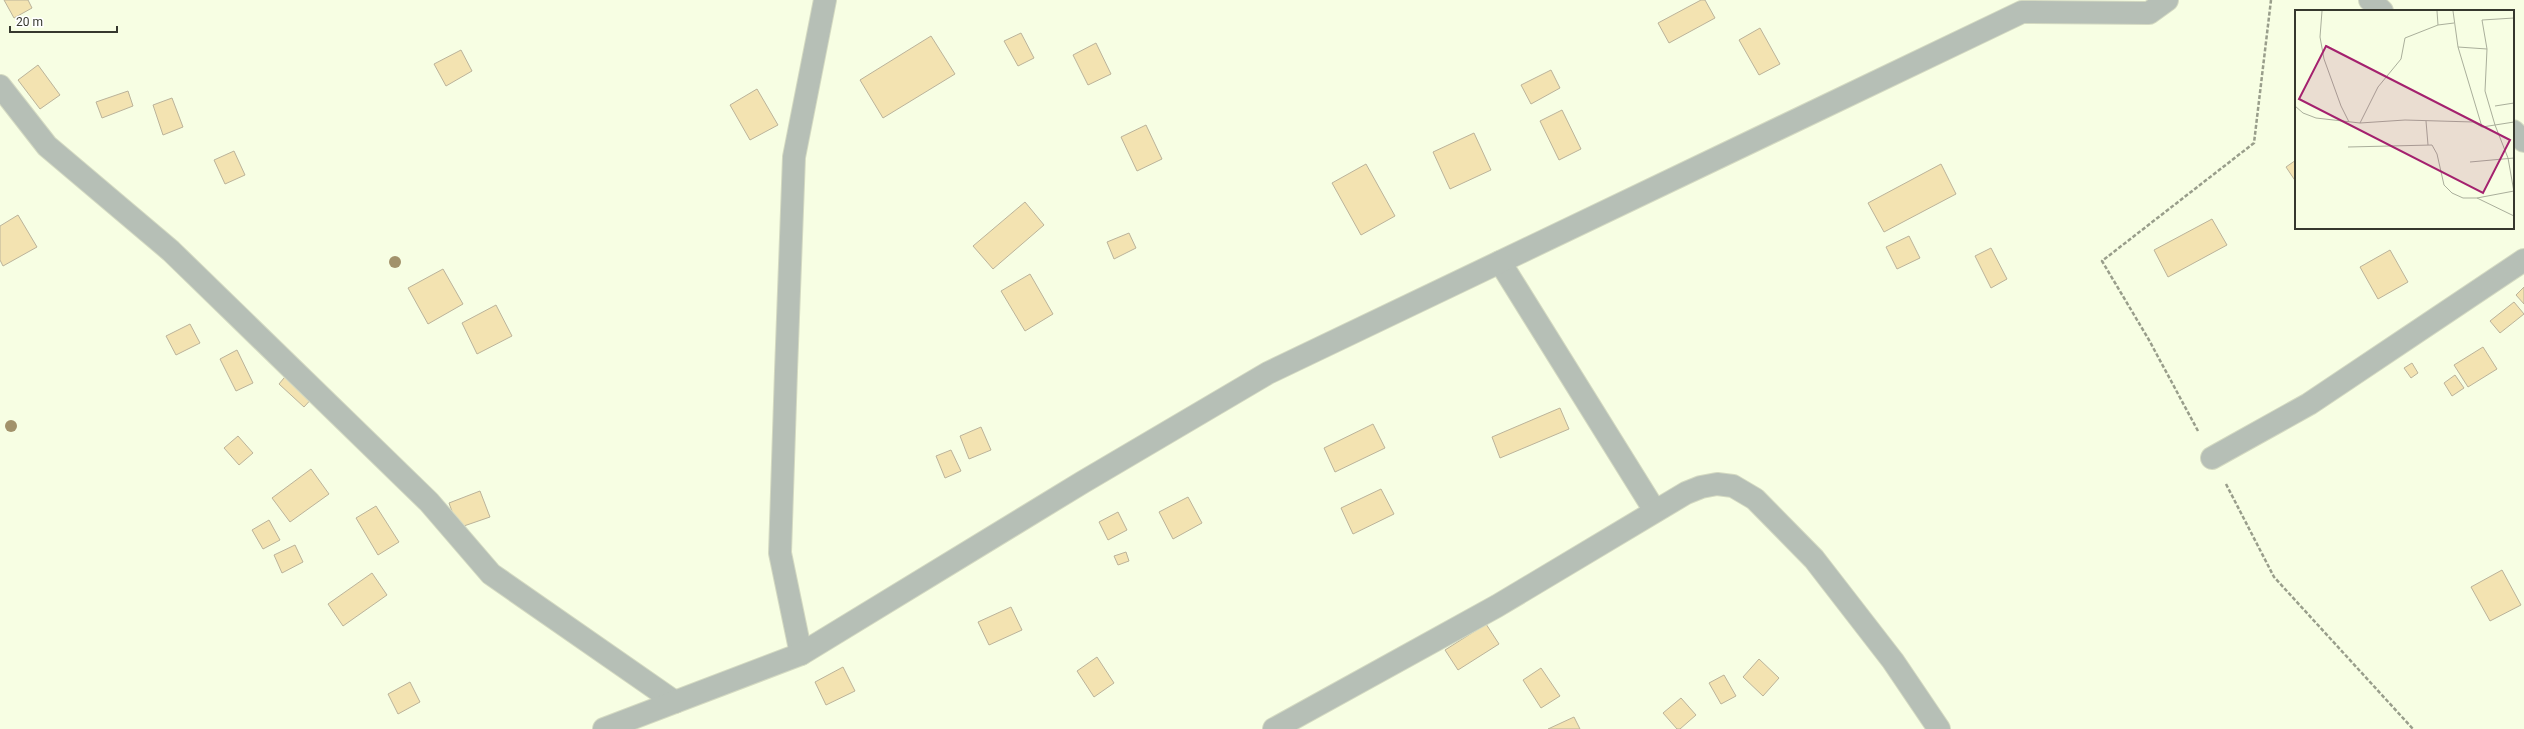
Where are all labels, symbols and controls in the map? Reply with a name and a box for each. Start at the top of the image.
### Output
scale bar [10,8,117,34]
inset map [2295,10,2514,229]
text: 20 m [16,15,43,29]

